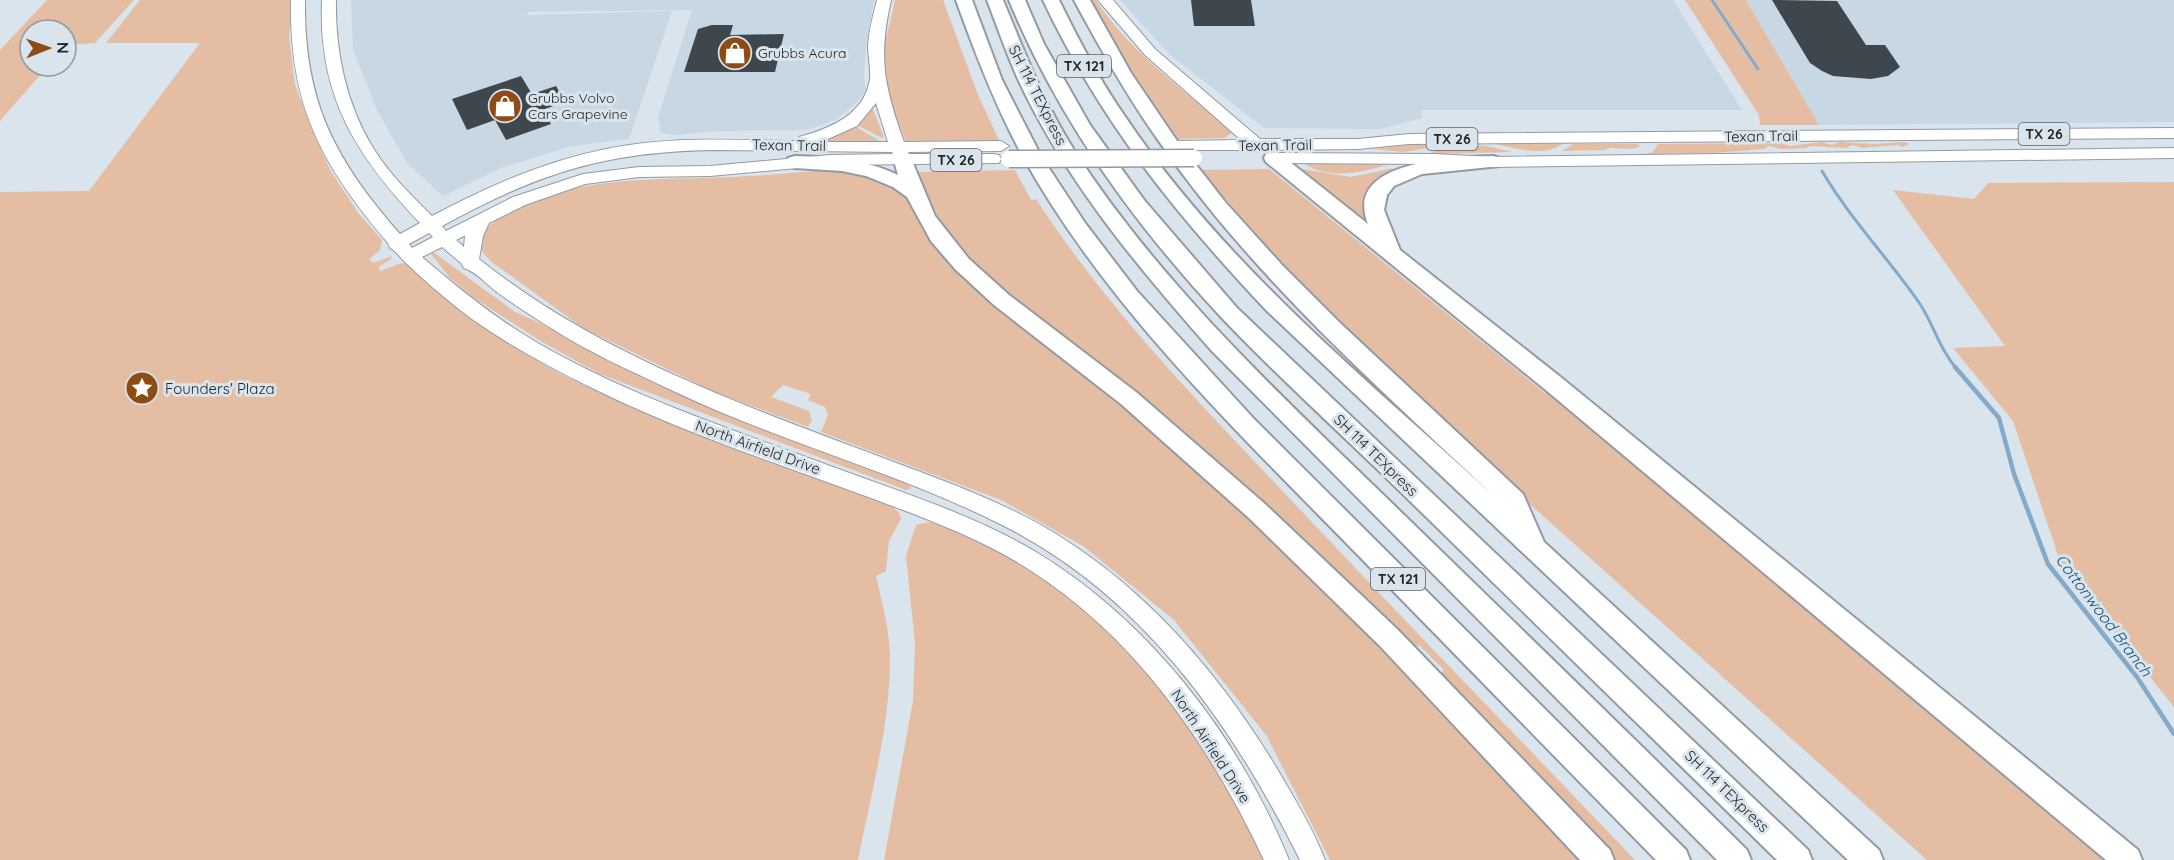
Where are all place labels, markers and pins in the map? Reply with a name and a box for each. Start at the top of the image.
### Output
shop icon: Grubbs Acura [717,35,753,71]
place label: Grubbs Acura [758,44,846,62]
shop icon: Grubbs Volvo Cars Grapevine [487,88,523,124]
place label: Grubbs Volvo Cars Grapevine [528,89,628,123]
place icon: Founders' Plaza [124,370,160,406]
place label: Founders' Plaza [165,379,275,398]

